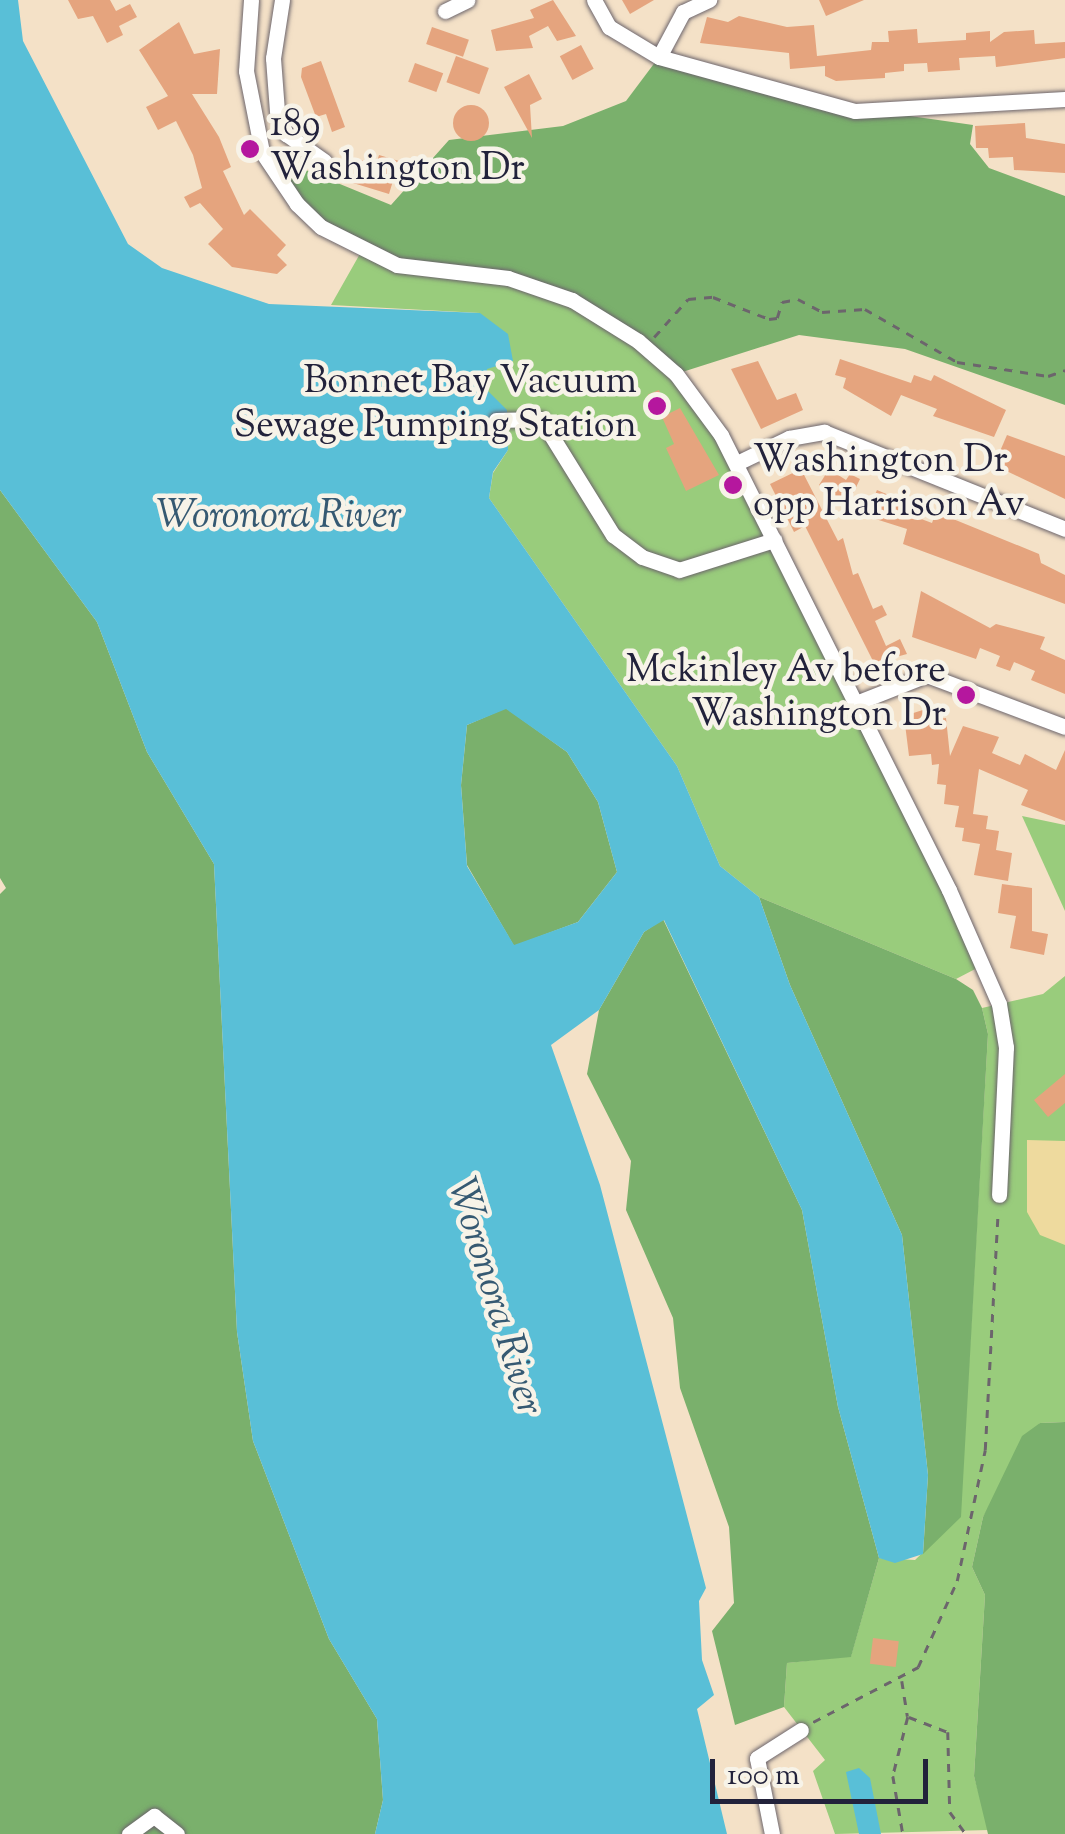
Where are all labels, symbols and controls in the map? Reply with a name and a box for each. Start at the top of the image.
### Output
place label: 189 Washington Dr [270,104,525,193]
marker: 189 Washington Dr [239,138,261,160]
place label: Bonnet Bay Vacuum Sewage Pumping Station [234,361,637,450]
marker: Bonnet Bay Vacuum Sewage Pumping Station [646,395,668,417]
place label: Washington Dr opp Harrison Av [753,440,1025,530]
marker: Washington Dr opp Harrison Av [722,474,744,496]
water label: Woronora River [156,494,402,542]
place label: Mckinley Av before Washington Dr [626,650,946,739]
marker: Mckinley Av before Washington Dr [955,684,977,706]
water label: Woronora River [434,1173,552,1421]
scale bar [715,1739,932,1801]
text: 100 m [727,1755,800,1798]

